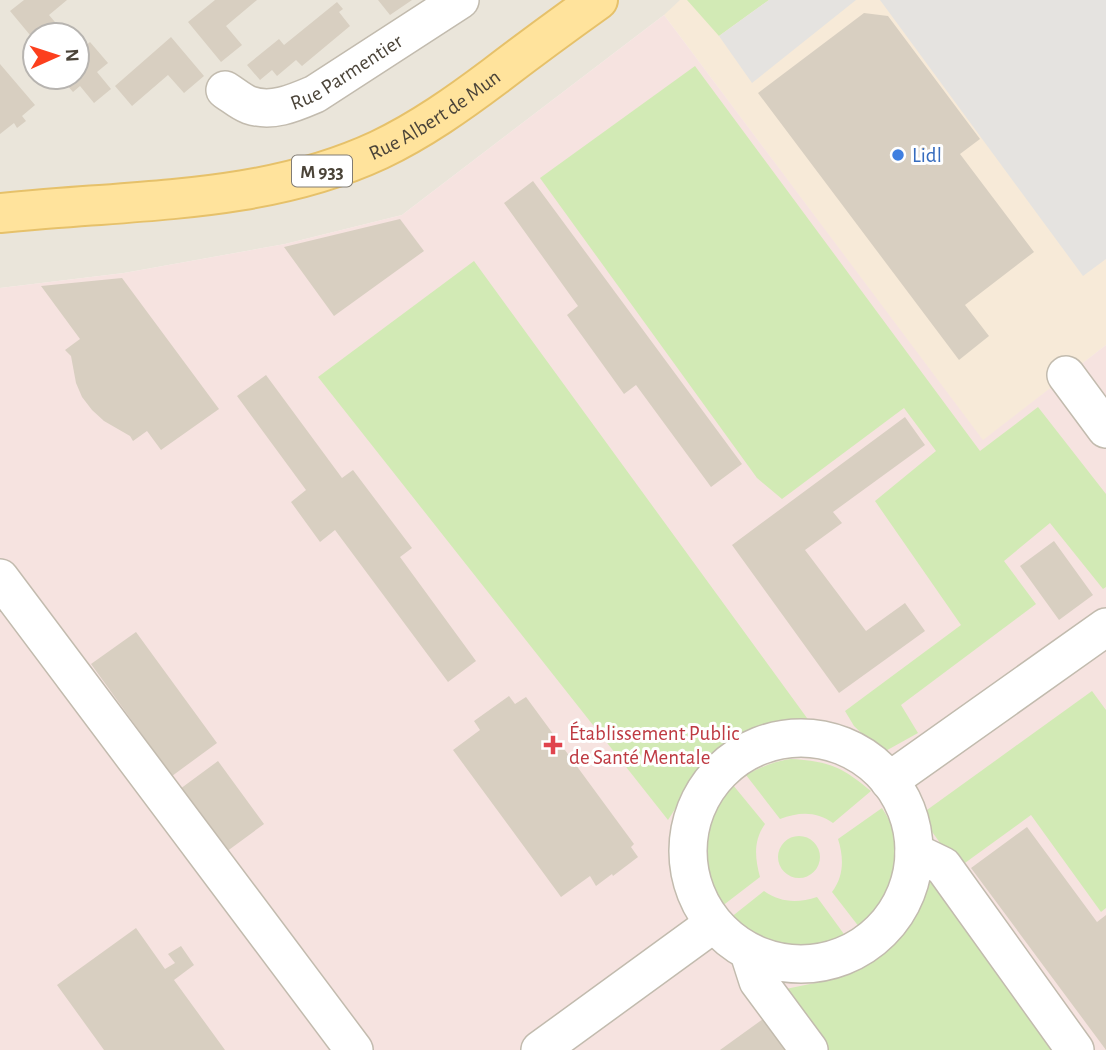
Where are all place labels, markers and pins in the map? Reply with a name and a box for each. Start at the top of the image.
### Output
place label: Lidl [912,145,942,166]
marker: Lidl [890,147,906,163]
place label: Établissement Public de Santé Mentale [569,721,739,768]
marker: Établissement Public de Santé Mentale [543,735,563,755]

